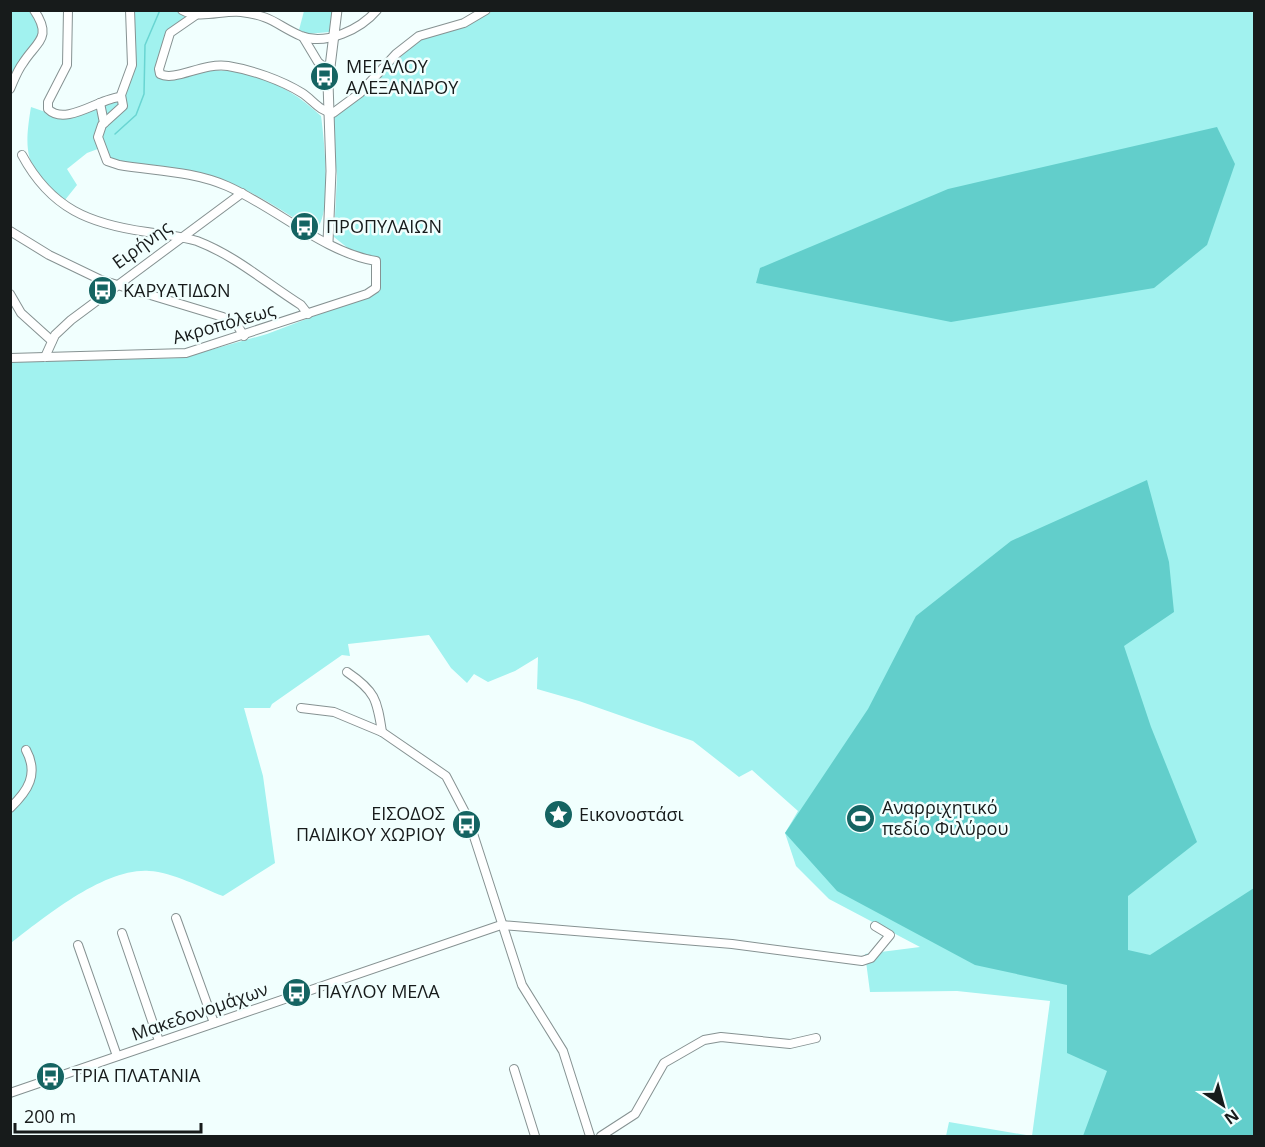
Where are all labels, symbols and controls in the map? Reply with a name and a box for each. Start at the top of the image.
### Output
place label: ΜΕΓΑΛΟΥ ΑΛΕΞΑΝΔΡΟΥ [346,54,459,99]
bus stop icon: ΜΕΓΑΛΟΥ ΑΛΕΞΑΝΔΡΟΥ [309,61,341,93]
bus stop icon: ΠΡΟΠΥΛΑΙΩΝ [289,211,321,243]
street label: Ειρήνης [107,214,176,274]
place label: ΠΡΟΠΥΛΑΙΩΝ [326,214,442,238]
bus stop icon: ΚΑΡΥΑΤΙΔΩΝ [86,275,118,307]
place label: ΚΑΡΥΑΤΙΔΩΝ [123,278,231,302]
street label: Ακροπόλεως [170,297,278,349]
place label: Αναρριχητικό πεδίο Φιλύρου [882,795,1008,840]
place icon: Εικονοστάσι [542,799,574,831]
place label: ΕΙΣΟΔΟΣ ΠΑΙΔΙΚΟΥ ΧΩΡΙΟΥ [296,801,446,846]
place label: Εικονοστάσι [579,802,684,826]
sports icon: Αναρριχητικό πεδίο Φιλύρου [845,802,877,834]
bus stop icon: ΕΙΣΟΔΟΣ ΠΑΙΔΙΚΟΥ ΧΩΡΙΟΥ [450,808,482,840]
street label: Μακεδονομάχων [128,976,271,1046]
bus stop icon: ΠΑΥΛΟΥ ΜΕΛΑ [280,976,312,1008]
place label: ΠΑΥΛΟΥ ΜΕΛΑ [317,979,440,1003]
bus stop icon: ΤΡΙΑ ΠΛΑΤΑΝΙΑ [35,1060,67,1092]
place label: ΤΡΙΑ ΠΛΑΤΑΝΙΑ [72,1063,201,1087]
north arrow [1193,1075,1253,1135]
scale bar [15,1096,201,1134]
text: 200 m [24,1104,76,1128]
text: N [1220,1104,1244,1130]

